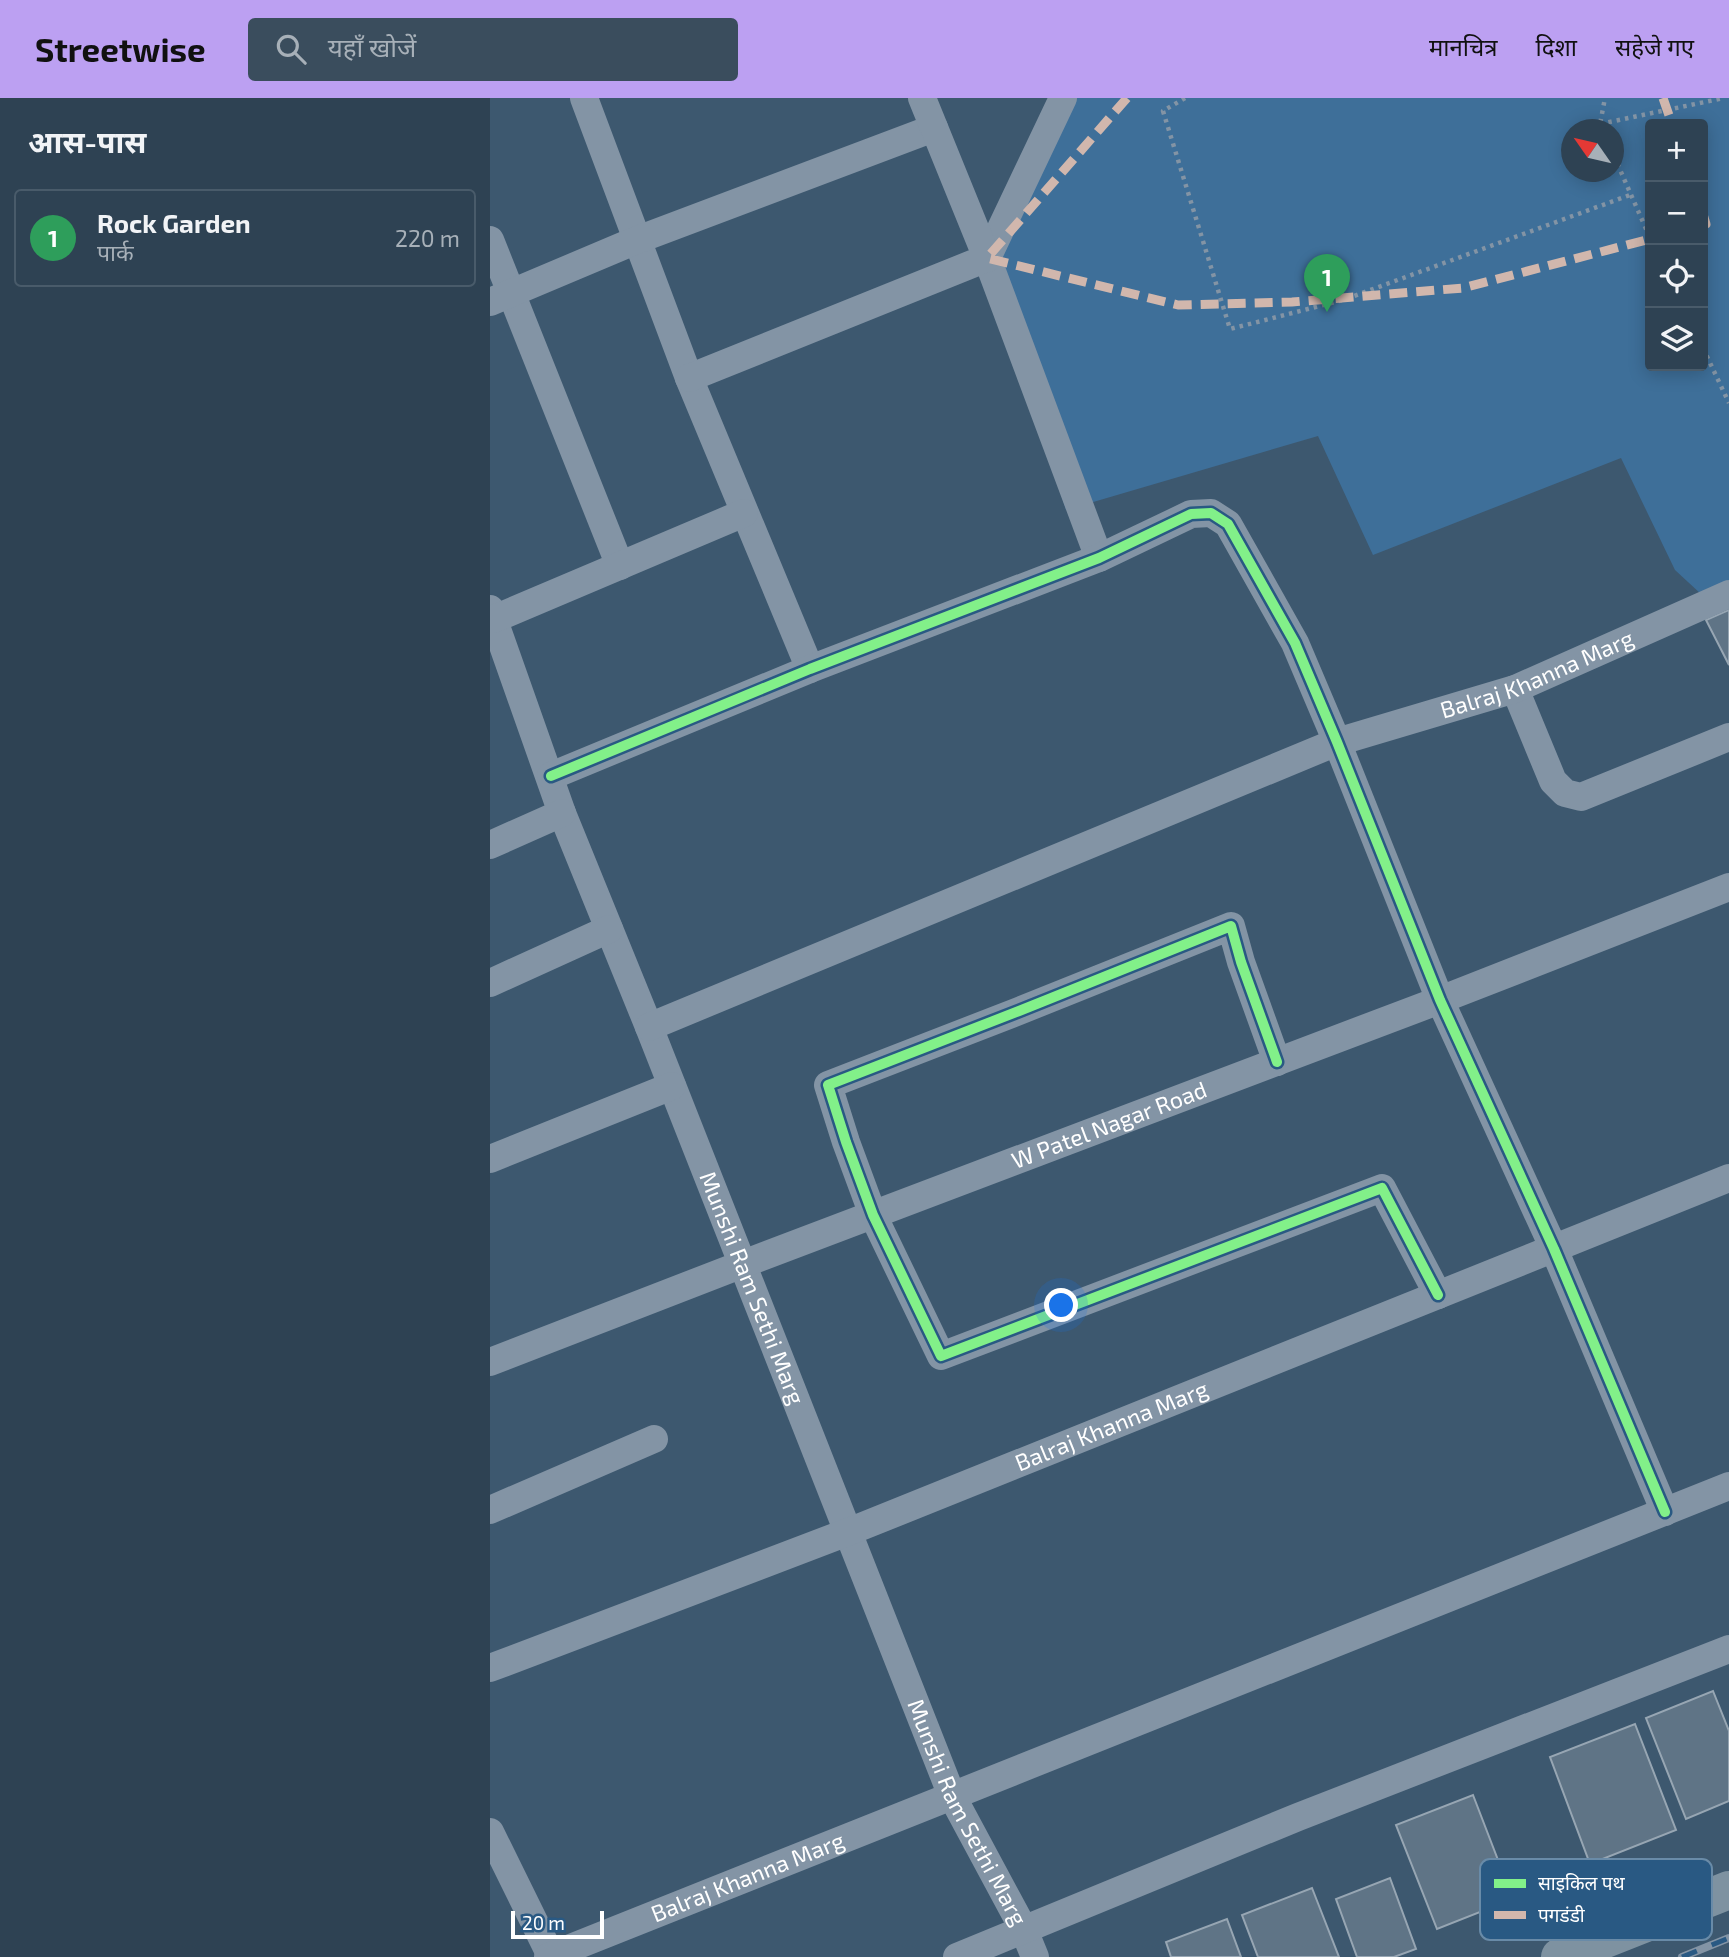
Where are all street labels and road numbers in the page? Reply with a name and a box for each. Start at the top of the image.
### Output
street label: Balraj Khanna Marg [1437,623,1638,723]
street label: W Patel Nagar Road [1007,1075,1210,1174]
street label: Munshi Ram Sethi Marg [694,1167,811,1408]
street label: Balraj Khanna Marg [1011,1374,1212,1476]
street label: Munshi Ram Sethi Marg [902,1695,1034,1930]
street label: Balraj Khanna Marg [647,1825,848,1927]

